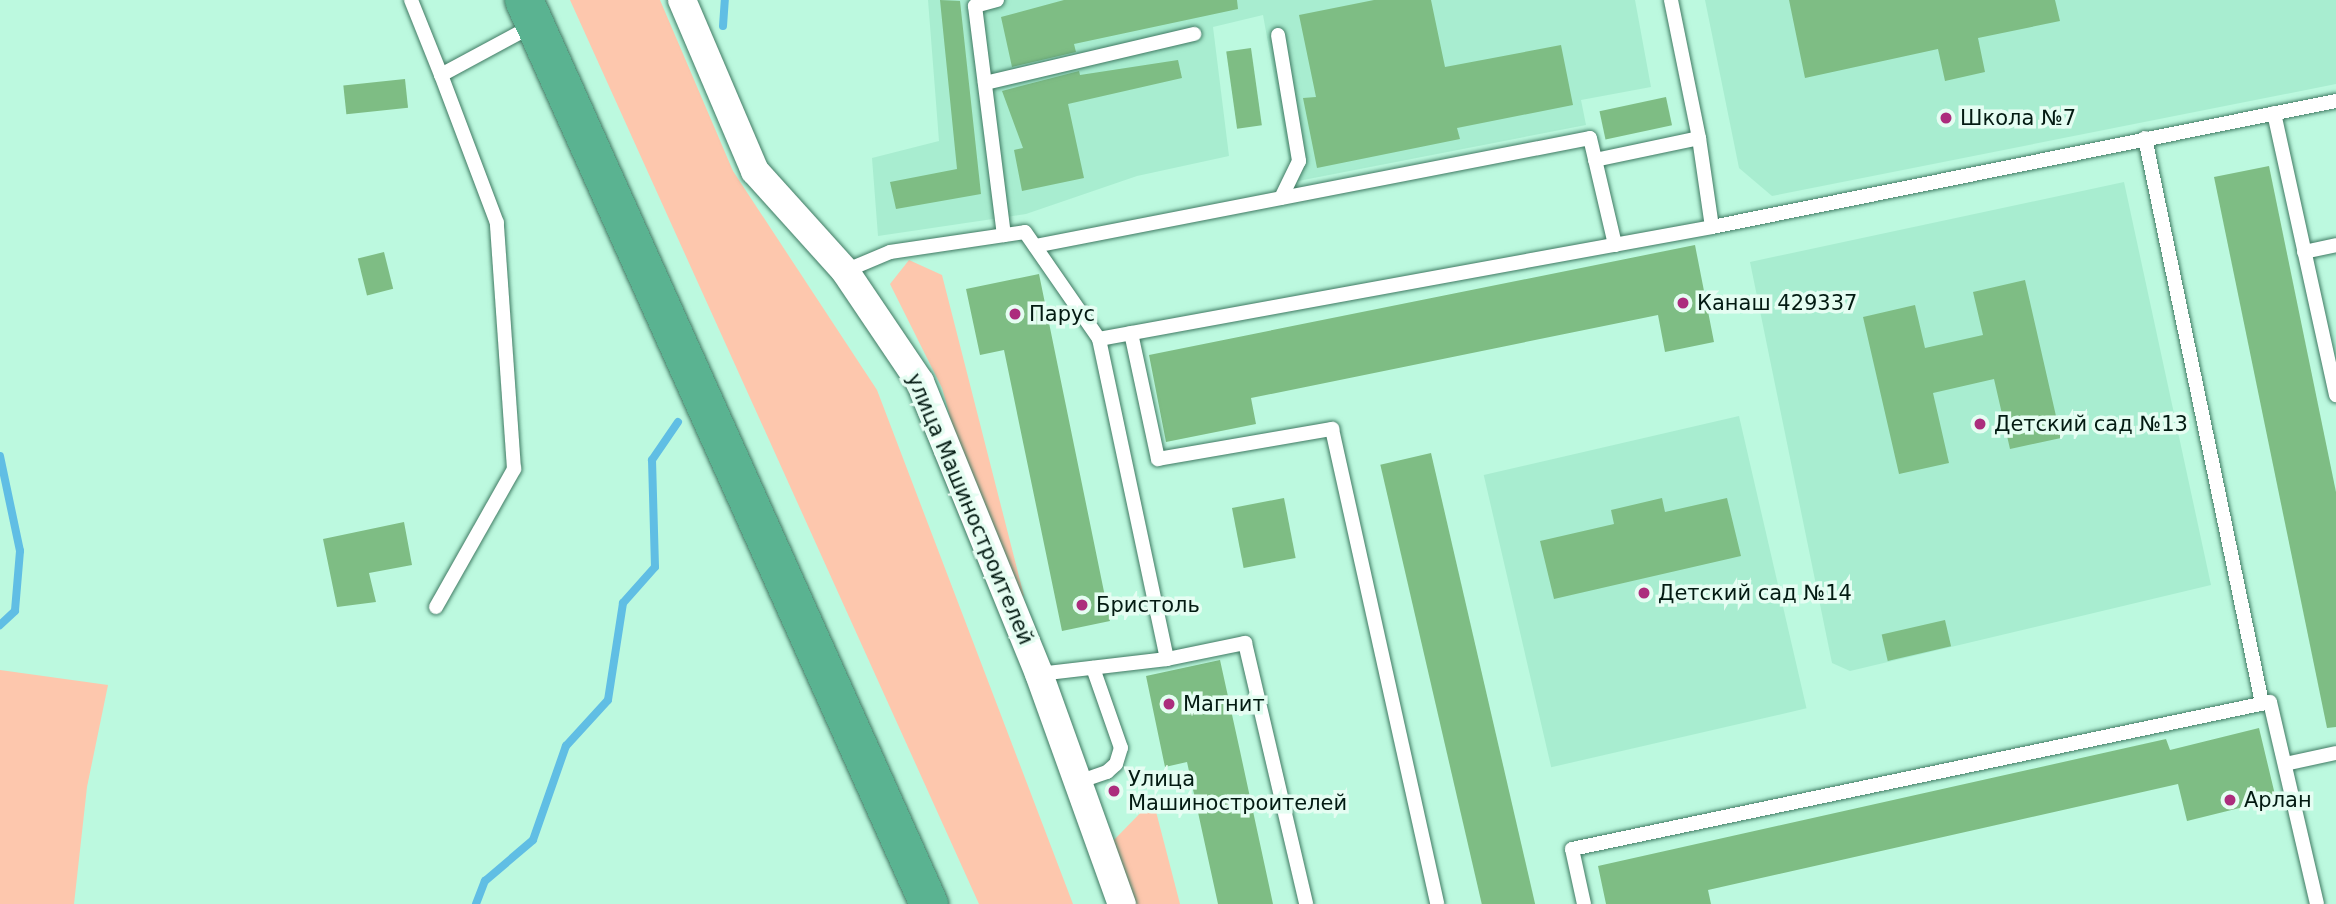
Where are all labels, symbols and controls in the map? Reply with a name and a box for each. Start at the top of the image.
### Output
place label: Школа №7 [1960,105,2076,131]
marker: Школа №7 [1938,110,1954,126]
place label: Канаш 429337 [1697,290,1857,316]
marker: Канаш 429337 [1675,295,1691,311]
place label: Парус [1029,301,1095,327]
marker: Парус [1007,306,1023,322]
street label: улица Машиностроителей [901,369,1039,649]
place label: Детский сад №13 [1994,411,2188,437]
marker: Детский сад №13 [1972,416,1988,432]
place label: Детский сад №14 [1658,580,1852,606]
marker: Детский сад №14 [1636,585,1652,601]
place label: Бристоль [1096,592,1200,618]
marker: Бристоль [1074,597,1090,613]
place label: Магнит [1183,691,1265,717]
marker: Магнит [1161,696,1177,712]
place label: Улица Машиностроителей [1128,766,1347,816]
marker: Улица Машиностроителей [1106,783,1122,799]
place label: Арлан [2244,787,2312,813]
marker: Арлан [2222,792,2238,808]

